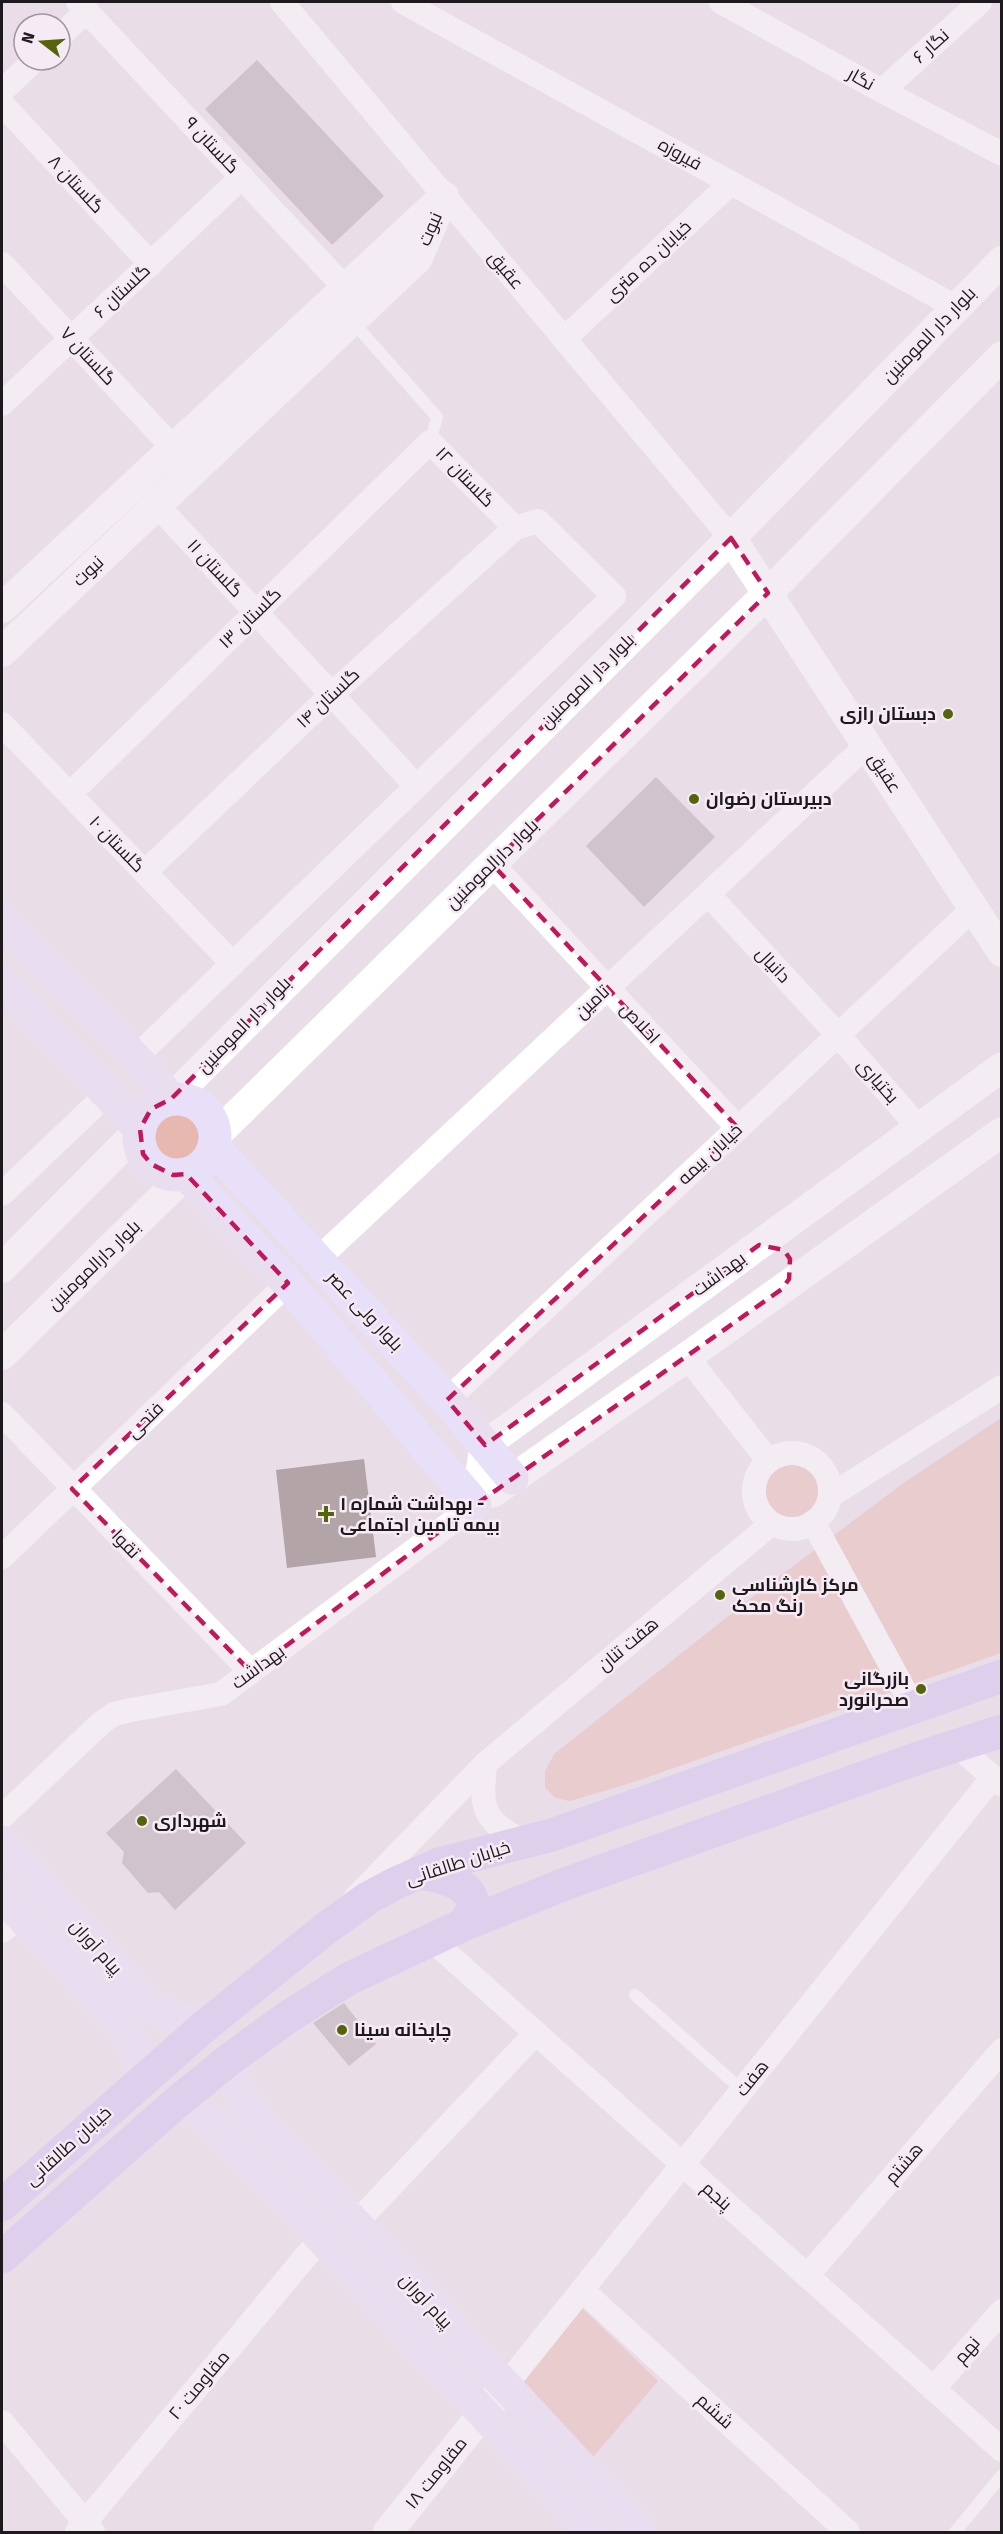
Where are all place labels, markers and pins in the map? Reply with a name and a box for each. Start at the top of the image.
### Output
place label: دبستان رازی [840,703,936,725]
marker: دبستان رازی [941,707,955,721]
place label: دبیرستان رضوان [706,788,832,810]
marker: دبیرستان رضوان [687,792,701,806]
place label: بهداشت شماره ۱ - بیمه تامین اجتماعی [340,1493,500,1536]
marker: بهداشت شماره ۱ - بیمه تامین اجتماعی [317,1505,335,1523]
place label: مرکز کارشناسی رنگ محک [732,1574,859,1617]
marker: مرکز کارشناسی رنگ محک [713,1588,727,1602]
place label: بازرگانی صحرانورد [839,1668,909,1711]
marker: بازرگانی صحرانورد [914,1682,928,1696]
place label: شهرداری [154,1810,227,1832]
marker: شهرداری [135,1814,149,1828]
place label: چاپخانه سینا [354,2019,452,2042]
marker: چاپخانه سینا [335,2023,349,2037]

